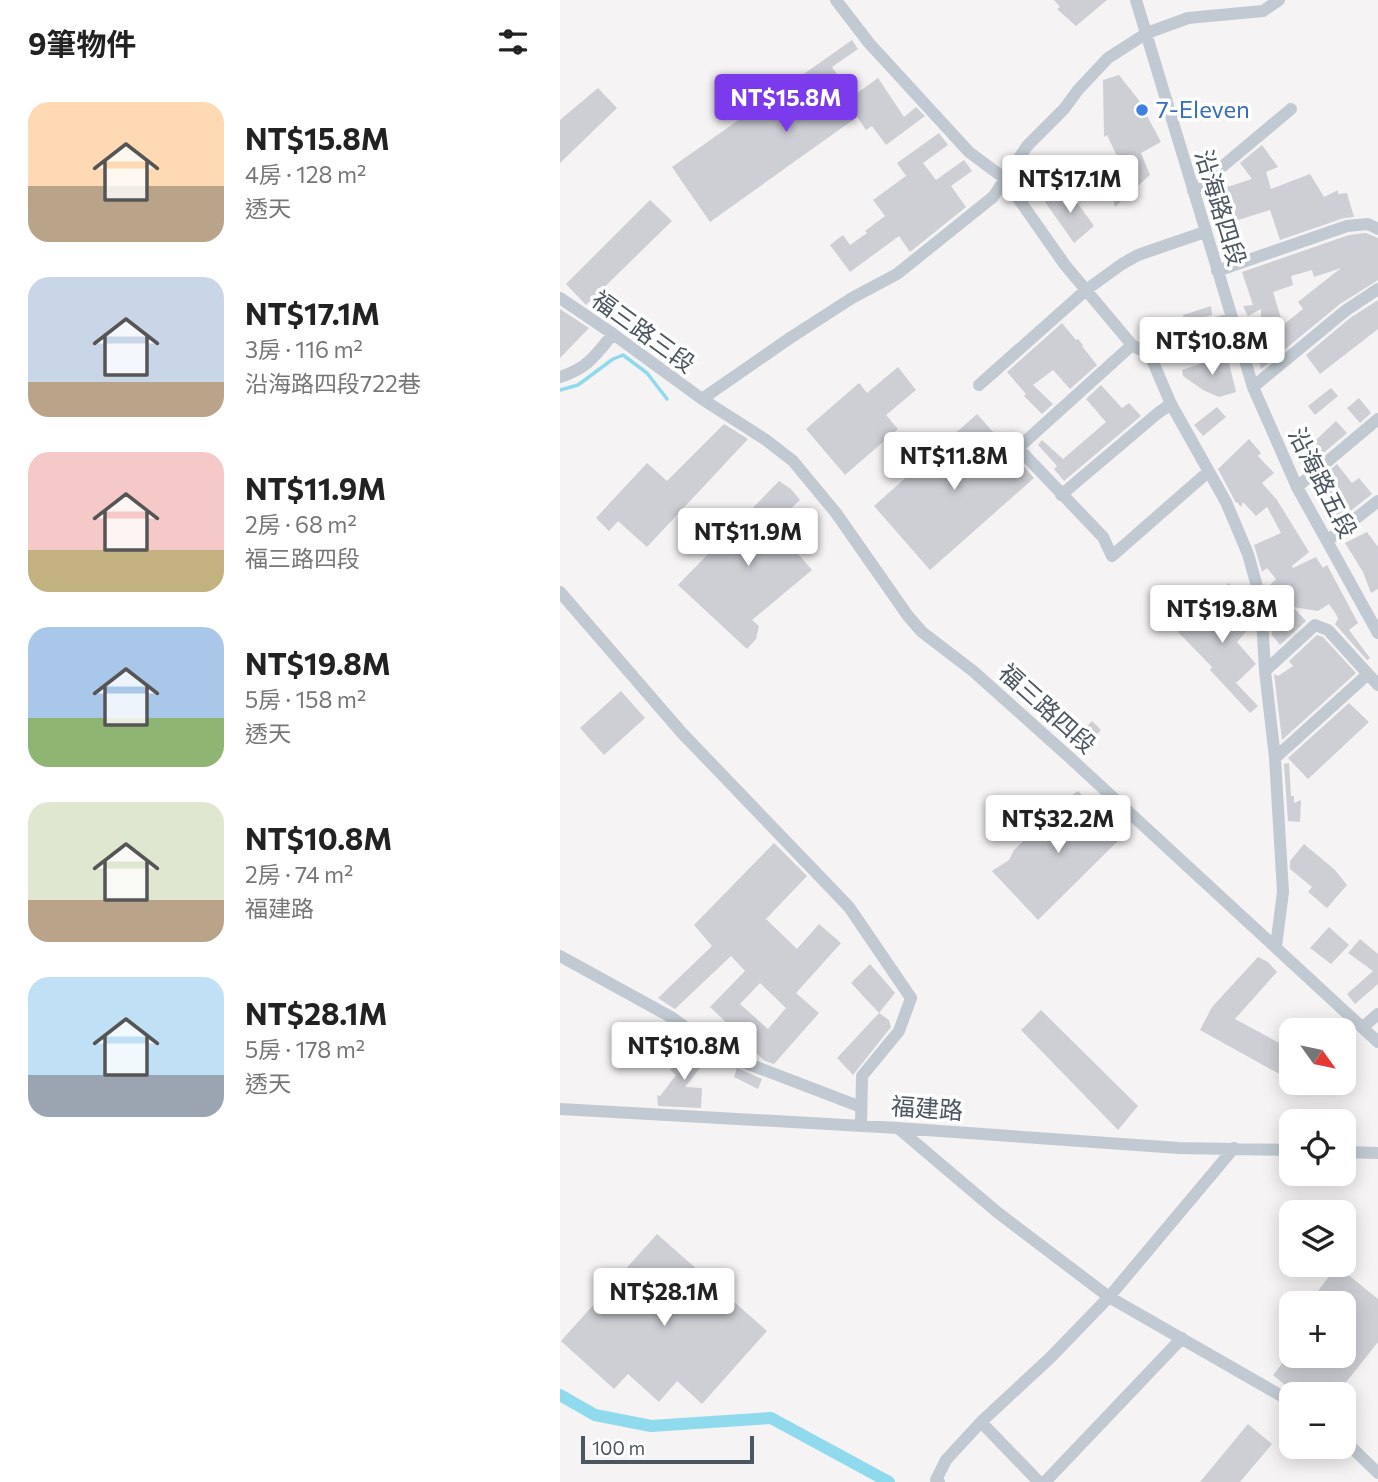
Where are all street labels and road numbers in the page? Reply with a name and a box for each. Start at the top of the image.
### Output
street label: 沿海路四段 [1190,146,1253,269]
street label: 福三路三段 [587,284,701,378]
street label: 沿海路五段 [1283,422,1363,542]
street label: 福三路四段 [994,657,1102,759]
street label: 福建路 [890,1091,964,1124]

